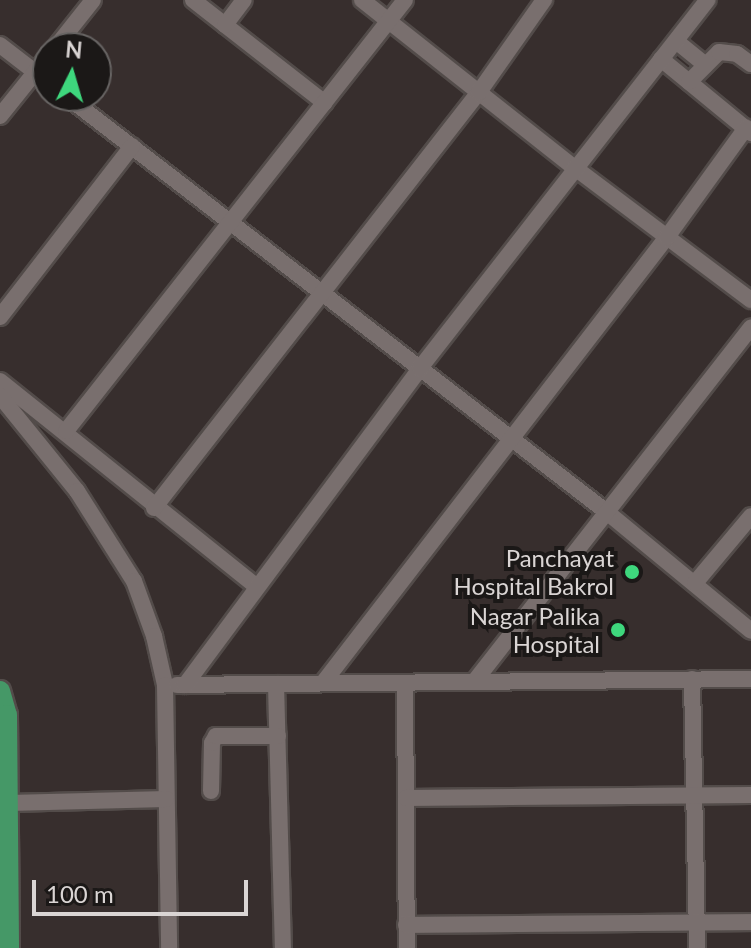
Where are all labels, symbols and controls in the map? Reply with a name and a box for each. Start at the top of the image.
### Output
north arrow [32,32,112,112]
text: N [64,35,84,64]
place label: Panchayat Hospital Bakrol [454,544,614,600]
marker: Panchayat Hospital Bakrol [621,561,643,583]
place label: Nagar Palika Hospital [469,602,600,658]
marker: Nagar Palika Hospital [607,619,629,641]
scale bar [36,864,252,914]
text: 100 m [46,879,114,908]

